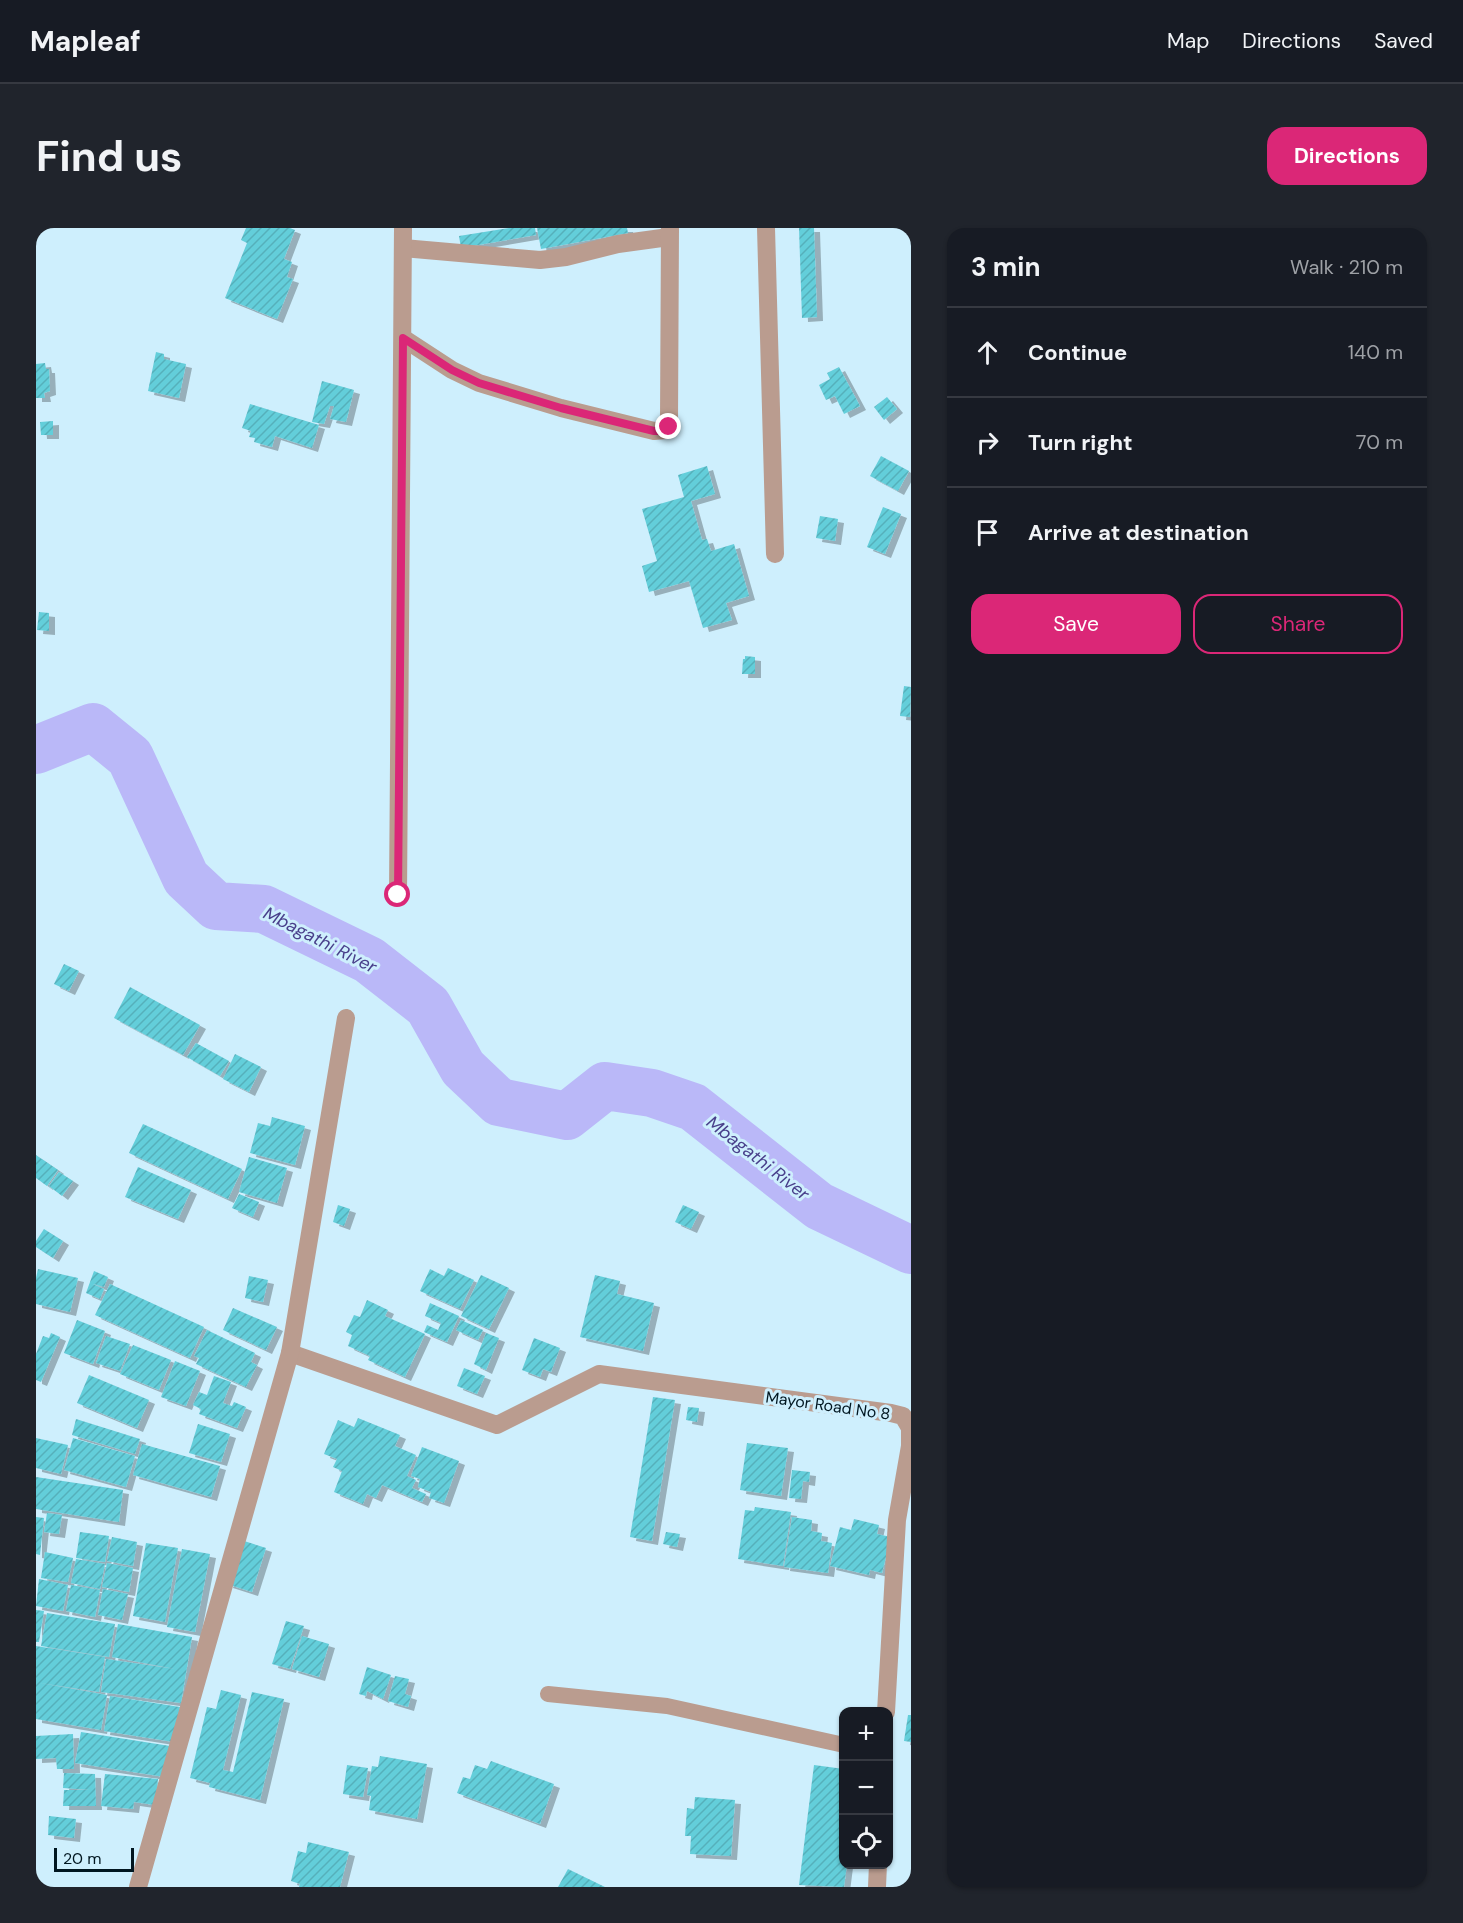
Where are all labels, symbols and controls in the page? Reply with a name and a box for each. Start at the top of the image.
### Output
text: Mapleaf [30,23,141,60]
text: Map [1167,27,1209,55]
text: Directions [1242,27,1341,55]
text: Saved [1374,27,1433,55]
button: Directions [1267,127,1427,185]
text: Find us [36,129,182,184]
text: 3 min [971,250,1040,284]
text: Walk · 210 m [1290,254,1403,280]
icon: ahead [971,336,1004,369]
text: Continue [1028,338,1127,367]
text: 140 m [1348,339,1403,365]
route end [655,413,681,439]
icon: right [971,426,1004,459]
text: Turn right [1028,428,1133,457]
text: 70 m [1356,429,1403,455]
icon: arrive [971,516,1004,549]
text: Arrive at destination [1028,518,1249,547]
button: Save [971,594,1181,654]
button: Share [1193,594,1403,654]
route start [384,881,410,907]
water label: Mbagathi River [259,901,382,980]
water label: Mbagathi River [702,1110,815,1207]
street label: Mayor Road No 8 [764,1386,892,1425]
map controls [839,1707,893,1869]
button: + [839,1707,893,1761]
button: − [839,1761,893,1815]
button: locate [839,1815,893,1869]
scale bar [54,1845,134,1872]
text: 20 m [63,1848,102,1869]

